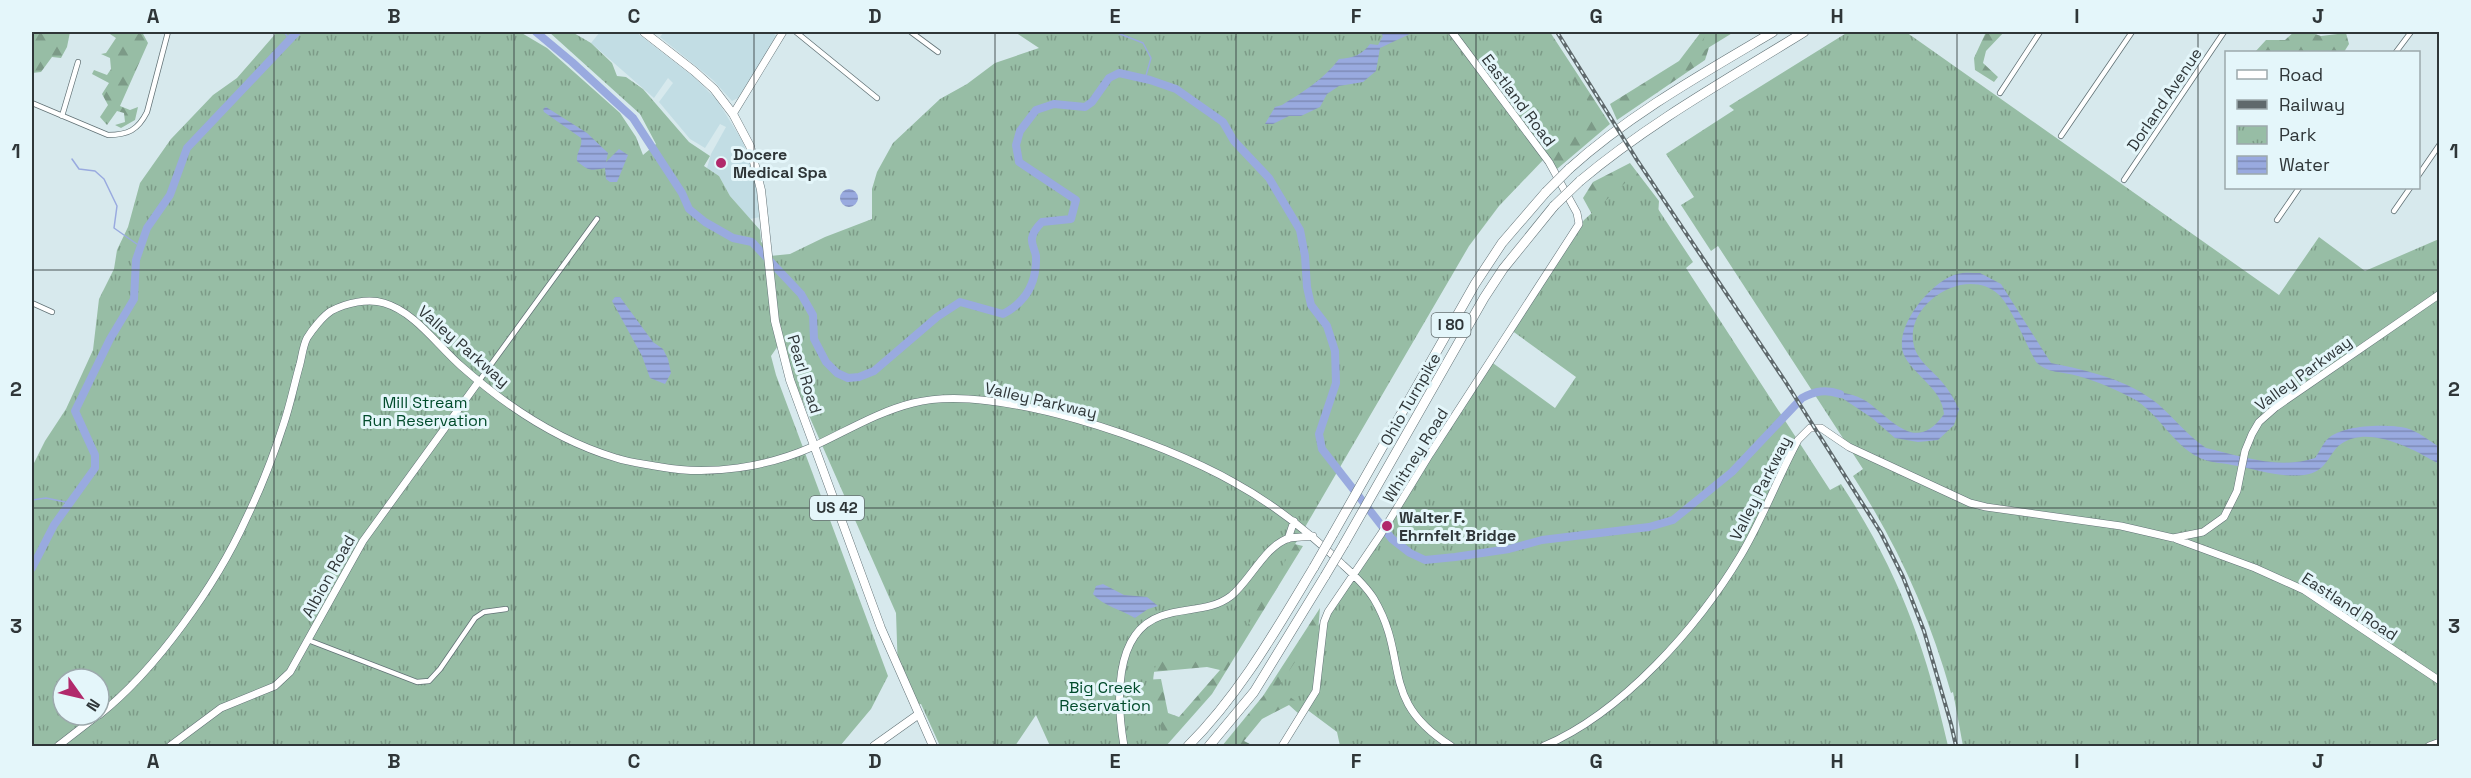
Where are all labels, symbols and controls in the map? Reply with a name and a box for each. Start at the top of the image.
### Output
text: A [147,3,160,29]
text: B [387,3,401,29]
text: C [628,3,641,29]
text: D [868,3,882,29]
text: E [1109,3,1121,29]
text: F [1351,3,1362,29]
text: G [1589,3,1603,29]
text: H [1830,3,1844,29]
text: I [2074,3,2080,29]
text: J [2312,3,2324,29]
street label: Dorland Avenue [2122,44,2207,155]
street label: Eastland Road [1477,50,1560,151]
legend [2225,51,2420,189]
text: Road [2279,63,2323,86]
text: Railway [2279,93,2345,116]
text: Park [2279,123,2317,146]
text: 1 [11,138,21,164]
text: 1 [2449,138,2459,164]
place label: Docere Medical Spa [733,144,827,183]
text: Water [2279,153,2330,176]
marker: Docere Medical Spa [714,156,728,170]
street label: Valley Parkway [414,301,514,392]
road number: I 80 [1432,313,1470,337]
street label: Valley Parkway [2251,331,2356,416]
street label: Pearl Road [783,332,826,416]
street label: Ohio Turnpike [1375,349,1445,449]
text: 2 [10,376,22,402]
text: 2 [2448,376,2460,402]
street label: Valley Parkway [983,377,1099,424]
park label: Mill Stream Run Reservation [362,392,488,431]
street label: Whitney Road [1378,404,1453,506]
street label: Valley Parkway [1725,432,1796,544]
road number: US 42 [810,496,864,520]
place label: Walter F. Ehrnfelt Bridge [1399,507,1516,546]
marker: Walter F. Ehrnfelt Bridge [1380,519,1394,533]
street label: Albion Road [297,531,360,621]
street label: Eastland Road [2298,568,2402,645]
text: 3 [10,613,22,639]
text: 3 [2448,613,2460,639]
north arrow [51,667,111,727]
park label: Big Creek Reservation [1059,677,1151,716]
text: N [81,695,105,715]
text: A [147,748,160,774]
text: B [387,748,401,774]
text: C [628,748,641,774]
text: D [868,748,882,774]
text: E [1109,748,1121,774]
text: F [1351,748,1362,774]
text: G [1589,748,1603,774]
text: H [1830,748,1844,774]
text: I [2074,748,2080,774]
text: J [2312,748,2324,774]

